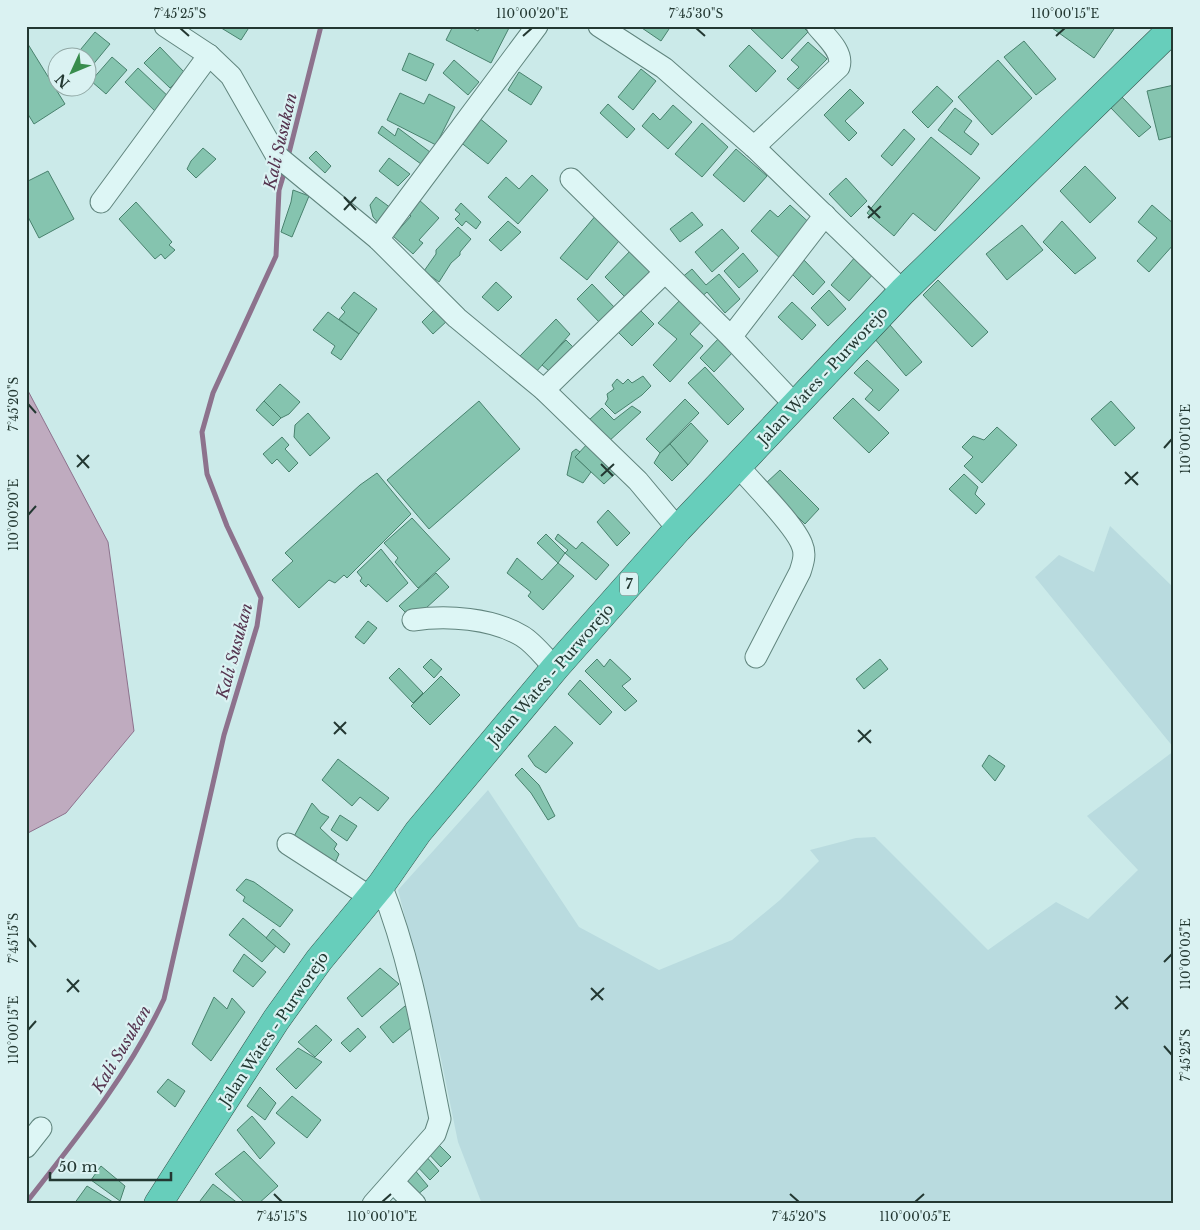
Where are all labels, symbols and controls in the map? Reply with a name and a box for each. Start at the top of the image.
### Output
text: 7°45'25"S [154,6,207,21]
text: 110°00'20"E [496,6,568,21]
text: 7°45'30"S [669,6,723,21]
text: 110°00'15"E [1031,6,1099,21]
north arrow [48,48,98,98]
text: N [52,70,74,92]
water label: Kali Susukan [259,91,301,192]
street label: Jalan Wates - Purworejo [752,302,892,450]
text: 7°45'20"S [6,377,21,431]
text: 110°00'10"E [1178,404,1193,474]
text: 110°00'20"E [6,479,21,551]
road number: 7 [620,572,638,596]
street label: Jalan Wates - Purworejo [482,600,618,751]
water label: Kali Susukan [211,601,256,702]
text: 7°45'15"S [6,912,21,963]
text: 110°00'05"E [1178,918,1193,990]
street label: Jalan Wates - Purworejo [214,948,332,1111]
text: 110°00'15"E [6,996,21,1064]
water label: Kali Susukan [87,1002,155,1097]
text: 7°45'25"S [1178,1028,1193,1081]
scale bar [50,1150,171,1182]
text: 50 m [58,1157,98,1176]
text: 7°45'15"S [257,1209,308,1224]
text: 110°00'10"E [347,1209,417,1224]
text: 7°45'20"S [772,1209,826,1224]
text: 110°00'05"E [879,1209,951,1224]

